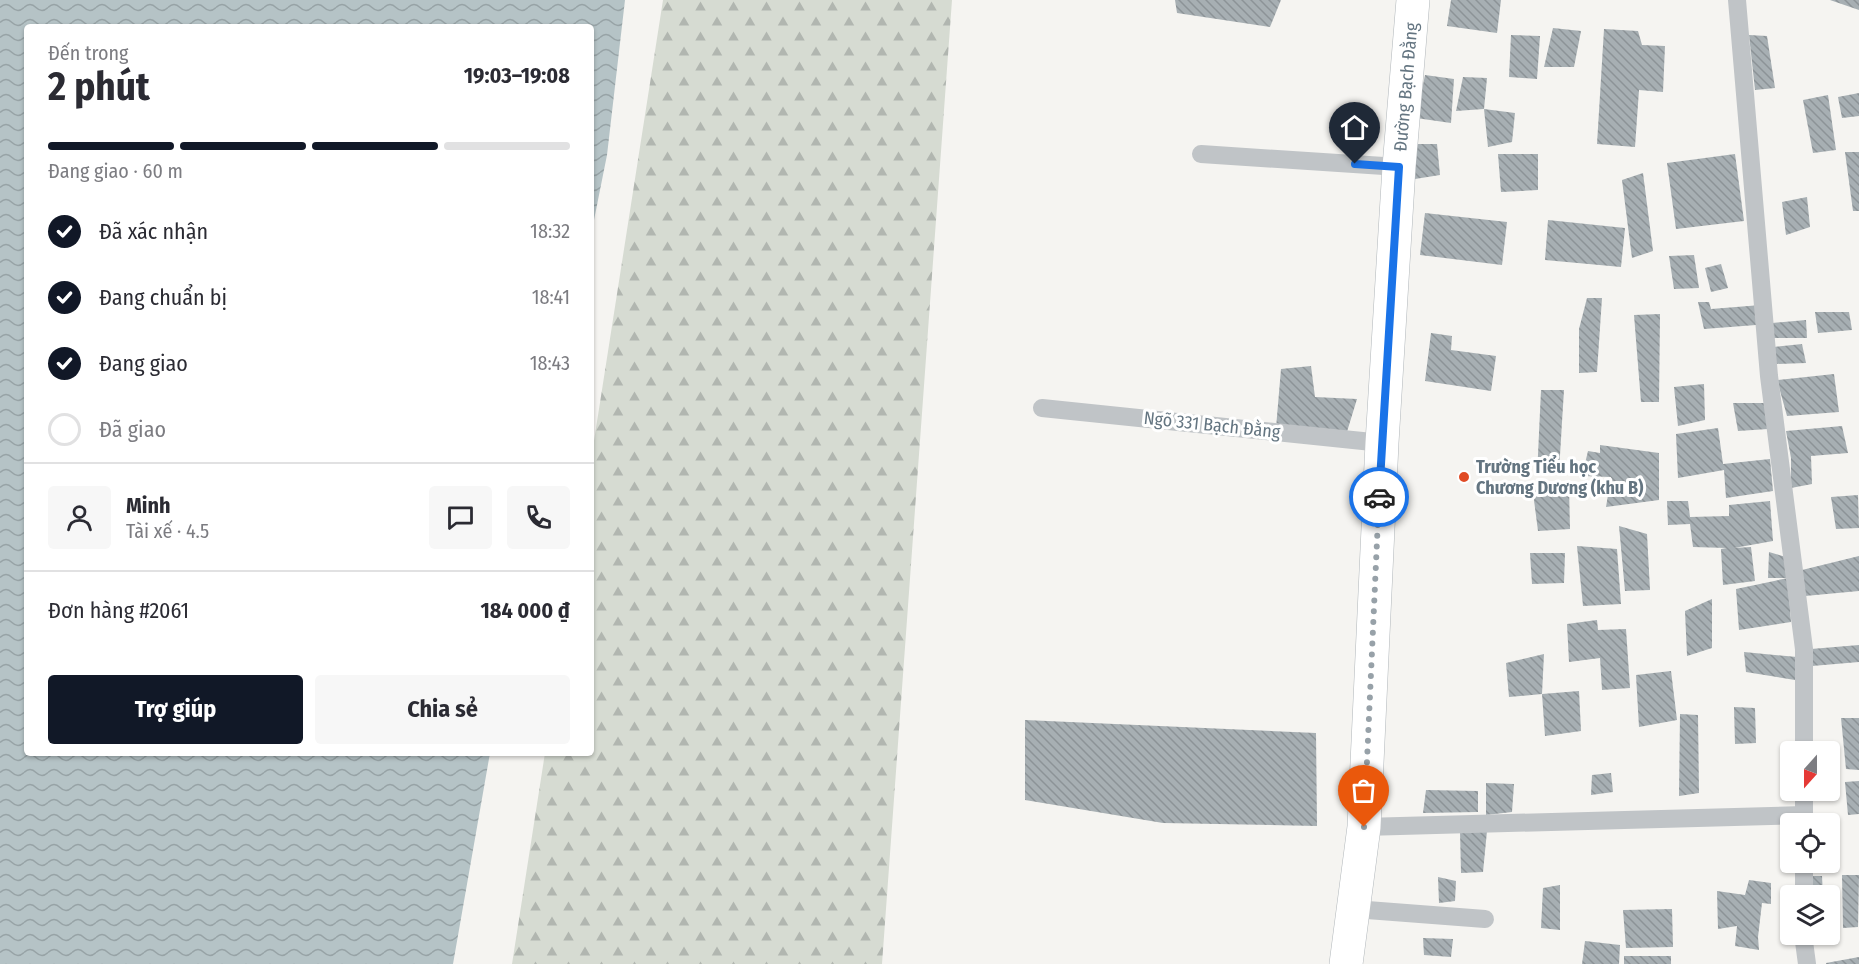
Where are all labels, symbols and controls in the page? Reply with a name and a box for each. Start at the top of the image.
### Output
street label: Đường Bạch Đằng [1388,21,1423,152]
text: Đến trong [48,41,128,65]
text: 19:03–19:08 [464,62,570,89]
text: 2 phút [48,64,150,110]
pin [1329,102,1380,164]
icon: home [1338,111,1371,144]
text: Đang giao · 60 m [48,159,183,183]
icon: check [48,215,81,248]
text: Đã xác nhận [99,218,208,245]
text: 18:32 [530,219,570,243]
icon: check [48,281,81,314]
text: Đang chuẩn bị [99,284,227,311]
text: 18:41 [532,285,570,309]
icon: check [48,347,81,380]
text: Đang giao [99,350,188,377]
text: 18:43 [530,351,570,375]
street label: Ngõ 331 Bạch Đằng [1143,406,1282,443]
text: Đã giao [99,416,166,443]
place label: Trường Tiểu học Chương Dương (khu B) [1476,454,1644,499]
courier [1349,467,1409,527]
marker: Trường Tiểu học Chương Dương (khu B) [1457,470,1471,484]
icon: car [1363,481,1396,514]
button: person [48,486,111,549]
button: chat [429,486,492,549]
button: phone [507,486,570,549]
text: Minh [126,492,171,519]
text: Tài xế · 4.5 [126,519,209,543]
text: Đơn hàng #2061 [48,597,189,624]
text: 184 000 ₫ [480,597,570,624]
button: Trợ giúp [48,675,303,744]
button: Chia sẻ [315,675,570,744]
north arrow [1780,741,1840,801]
map controls [1780,741,1840,945]
pin [1338,765,1389,827]
icon: bag [1347,774,1380,807]
button: locate [1780,813,1840,873]
button: layers [1780,885,1840,945]

